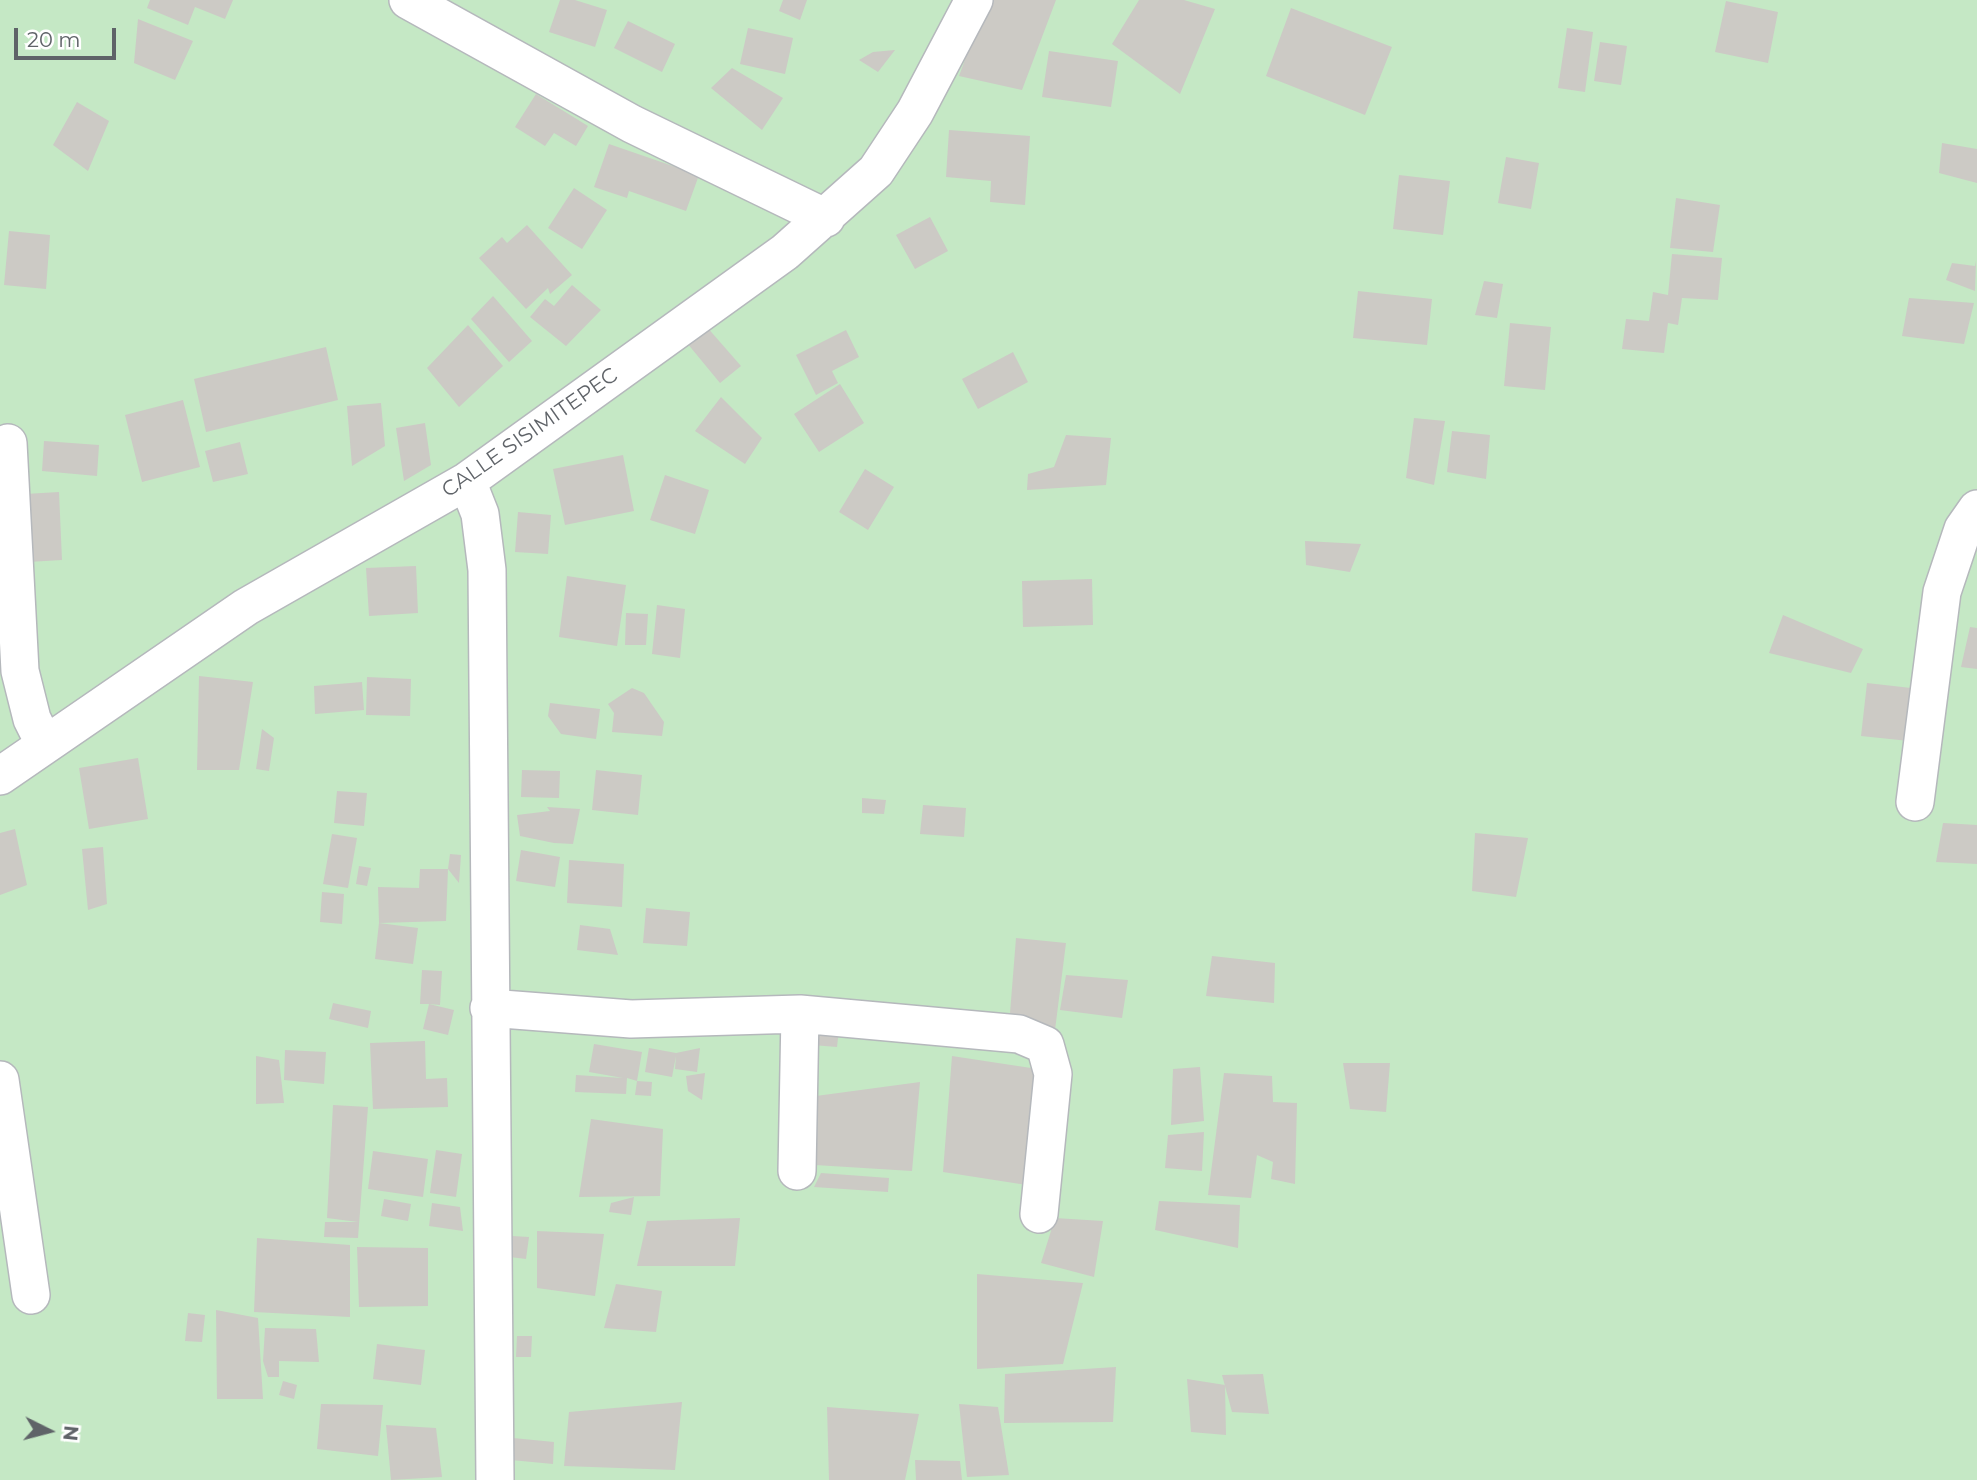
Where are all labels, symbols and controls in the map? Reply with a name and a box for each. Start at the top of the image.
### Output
scale bar [18,14,119,58]
text: 20 m [27,27,81,52]
street label: CALLE SISIMITEPEC [437,363,623,503]
north arrow [14,1396,84,1466]
text: N [58,1424,83,1442]

